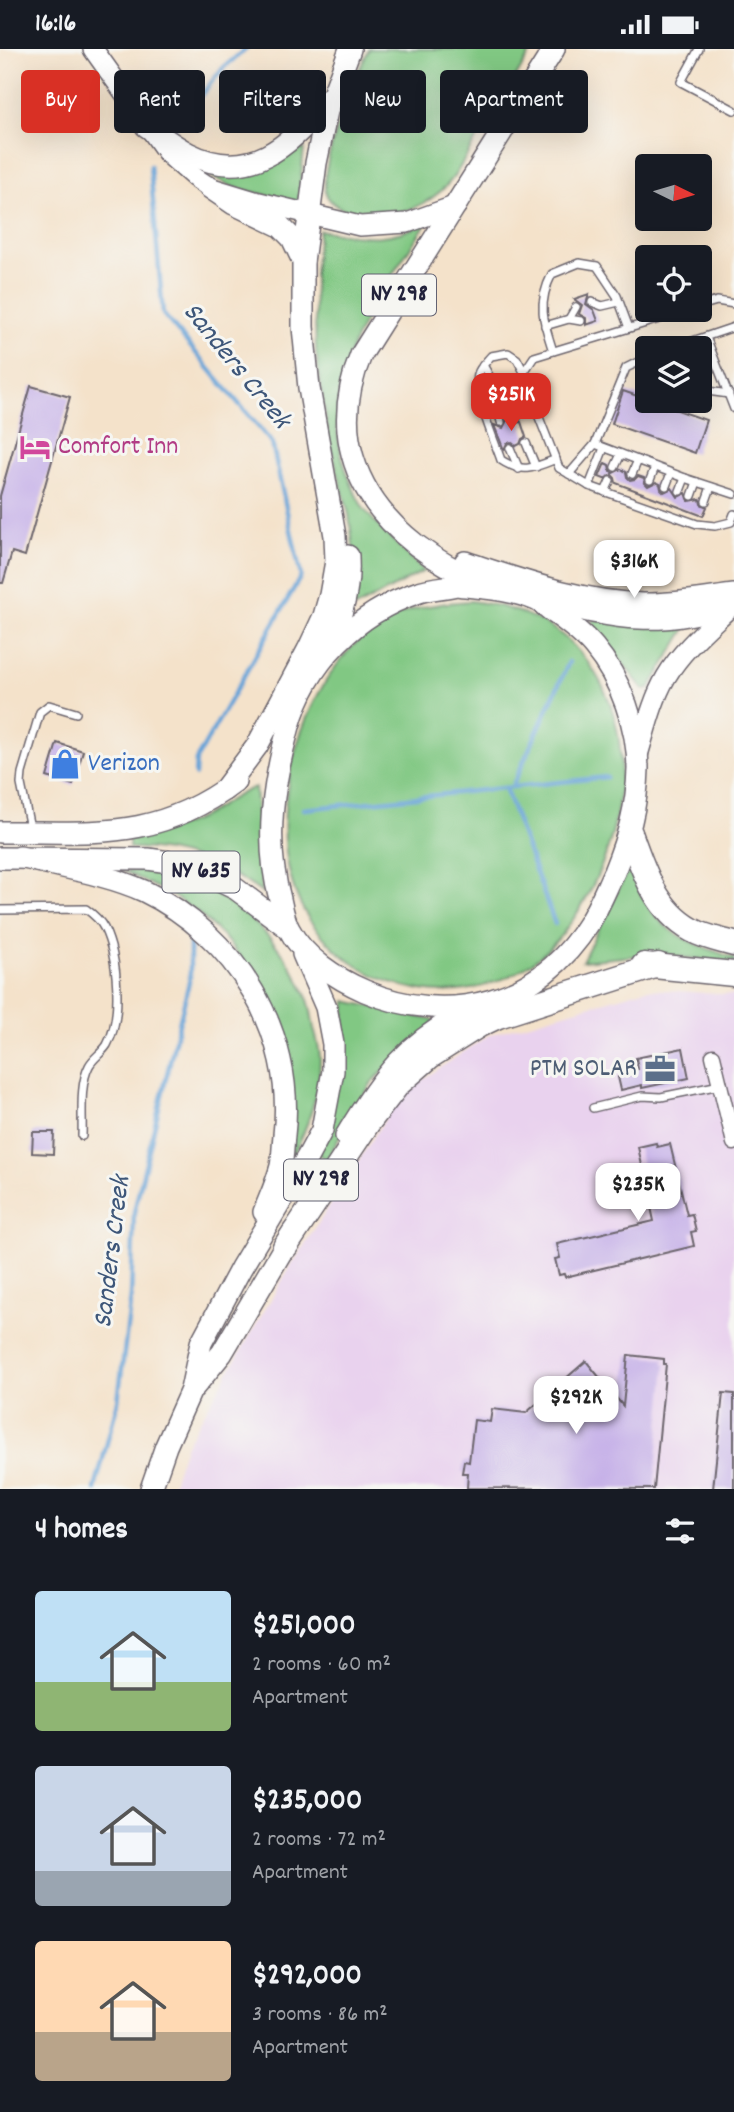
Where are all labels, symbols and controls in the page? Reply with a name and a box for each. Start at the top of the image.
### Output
text: 16:16 [35,6,76,43]
chip: Buy [21,70,100,133]
chip: Rent [114,70,205,133]
chip: Filters [219,70,326,133]
chip: New [340,70,426,133]
chip: Apartment [440,70,588,133]
north arrow [635,154,712,231]
map controls [635,154,712,413]
button: locate [635,245,712,322]
road number: NY 298 [362,275,436,316]
water label: Sanders Creek [171,295,300,441]
button: layers [635,336,712,413]
pin: $251K [462,373,560,433]
text: $251K [487,379,535,412]
place label: Comfort Inn [58,429,178,466]
hotel icon: Comfort Inn [18,430,52,464]
pin: $316K [585,540,683,600]
text: $316K [610,546,658,579]
place label: Verizon [88,746,160,783]
shop icon: Verizon [48,747,82,781]
road number: NY 635 [162,851,240,893]
place label: PTM SOLAR [530,1051,637,1088]
office icon: PTM SOLAR [643,1052,677,1086]
road number: NY 298 [284,1160,358,1201]
pin: $235K [589,1163,687,1223]
text: $235K [611,1169,665,1202]
water label: Sanders Creek [85,1171,143,1330]
pin: $292K [527,1377,625,1436]
text: $292K [550,1382,602,1415]
text: 4 homes [35,1510,128,1553]
icon: filters [661,1512,699,1550]
text: $251,000 [252,1606,356,1649]
icon: home [91,1619,175,1703]
text: 2 rooms · 60 m² [252,1649,391,1682]
text: Apartment [252,1682,348,1715]
text: $235,000 [252,1781,362,1824]
icon: home [91,1794,175,1878]
text: 2 rooms · 72 m² [252,1824,386,1857]
text: Apartment [252,1857,348,1890]
text: $292,000 [252,1956,362,1999]
icon: home [91,1969,175,2053]
text: 3 rooms · 86 m² [252,1999,388,2032]
text: Apartment [252,2032,348,2065]

